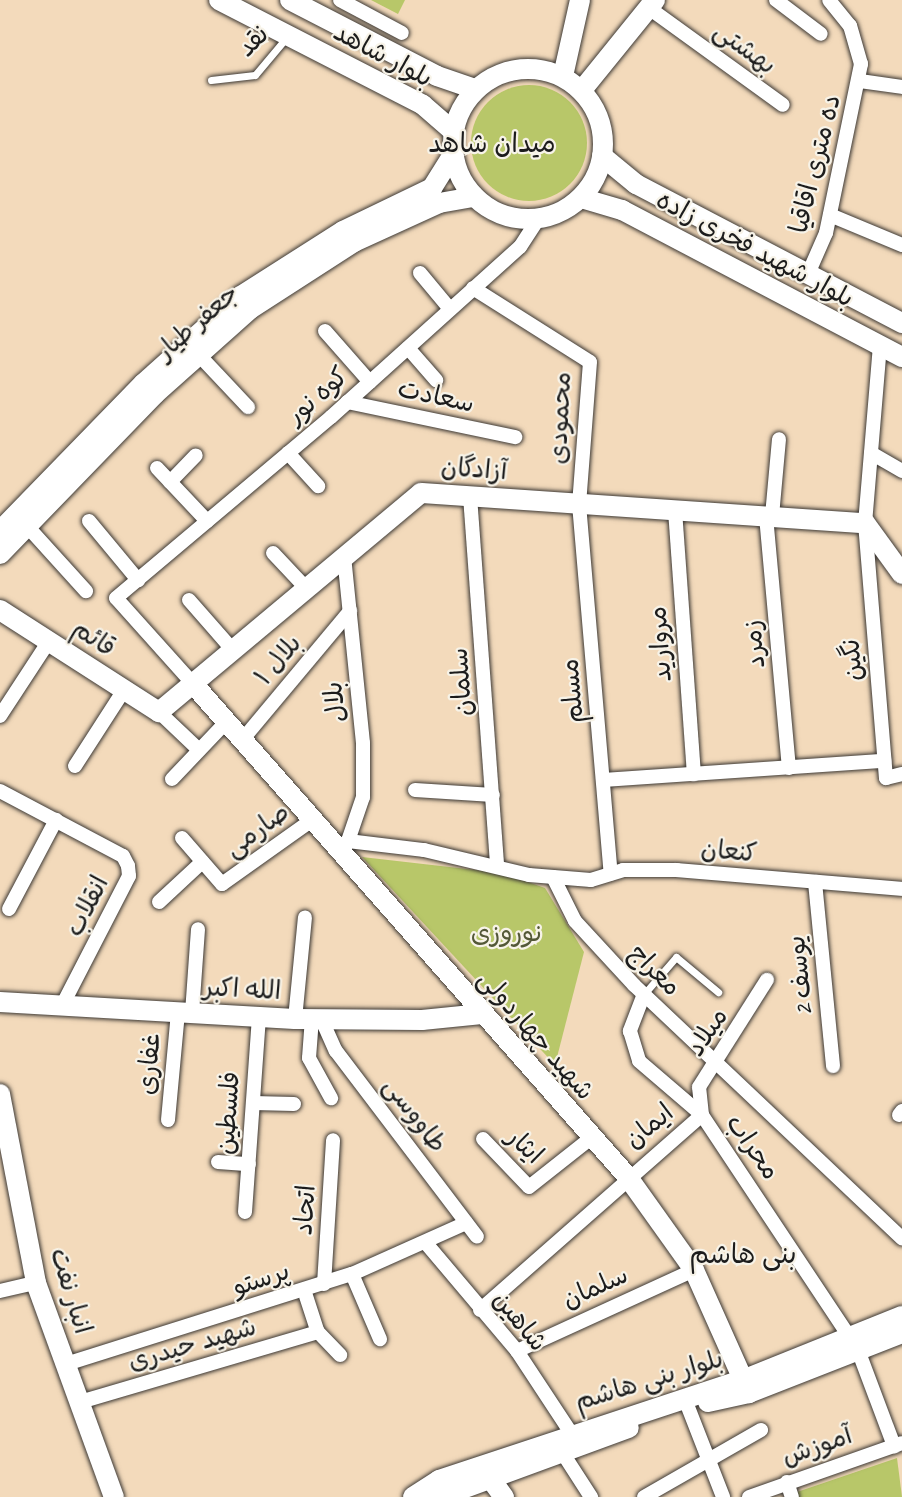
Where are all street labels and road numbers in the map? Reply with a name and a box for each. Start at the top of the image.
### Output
street label: بهشتی [708,15,782,81]
street label: بلوار شاهد [328,16,438,94]
street label: نقد [231,19,275,63]
street label: ده متری اقاقیا [783,91,847,237]
street label: بلوار شهید فخری زاده [651,184,859,314]
street label: جعفر طیار [149,278,245,366]
street label: کوه نور [279,360,355,432]
street label: محمودی [542,371,578,465]
street label: سعادت [395,373,477,419]
street label: آزادگان [440,451,508,487]
street label: مروارید [642,605,678,683]
street label: قائم [67,613,121,663]
street label: زمرد [736,618,772,670]
street label: بلال ۱ [248,628,308,692]
street label: نگین [835,638,869,682]
street label: سلمان [443,647,479,717]
street label: مسلم [554,657,590,725]
street label: بلال [317,680,353,724]
street label: صارمی [218,796,296,864]
street label: کنعان [700,833,758,869]
street label: انقلاب [59,870,115,942]
street label: یوسف 2 [780,934,820,1018]
street label: معراج [622,937,688,1003]
street label: شهید چهاردولی [471,964,601,1106]
street label: الله اکبر [202,971,282,1007]
street label: میلاد [680,1002,734,1062]
street label: غفاری [131,1032,167,1096]
street label: فلسطین [210,1070,246,1156]
street label: طاووسی [377,1071,453,1159]
street label: ایمان [618,1097,680,1155]
street label: محراب [719,1108,787,1186]
street label: ایثار [500,1121,550,1171]
street label: اتحاد [288,1184,322,1236]
street label: انبار نفت [43,1244,99,1338]
street label: پرستو [228,1255,294,1303]
street label: سلمان [557,1259,633,1315]
street label: شاهین [486,1284,554,1358]
street label: شهید حیدری [124,1311,260,1377]
street label: بلوار بنی هاشم [571,1343,727,1417]
street label: آموزش [778,1419,856,1473]

